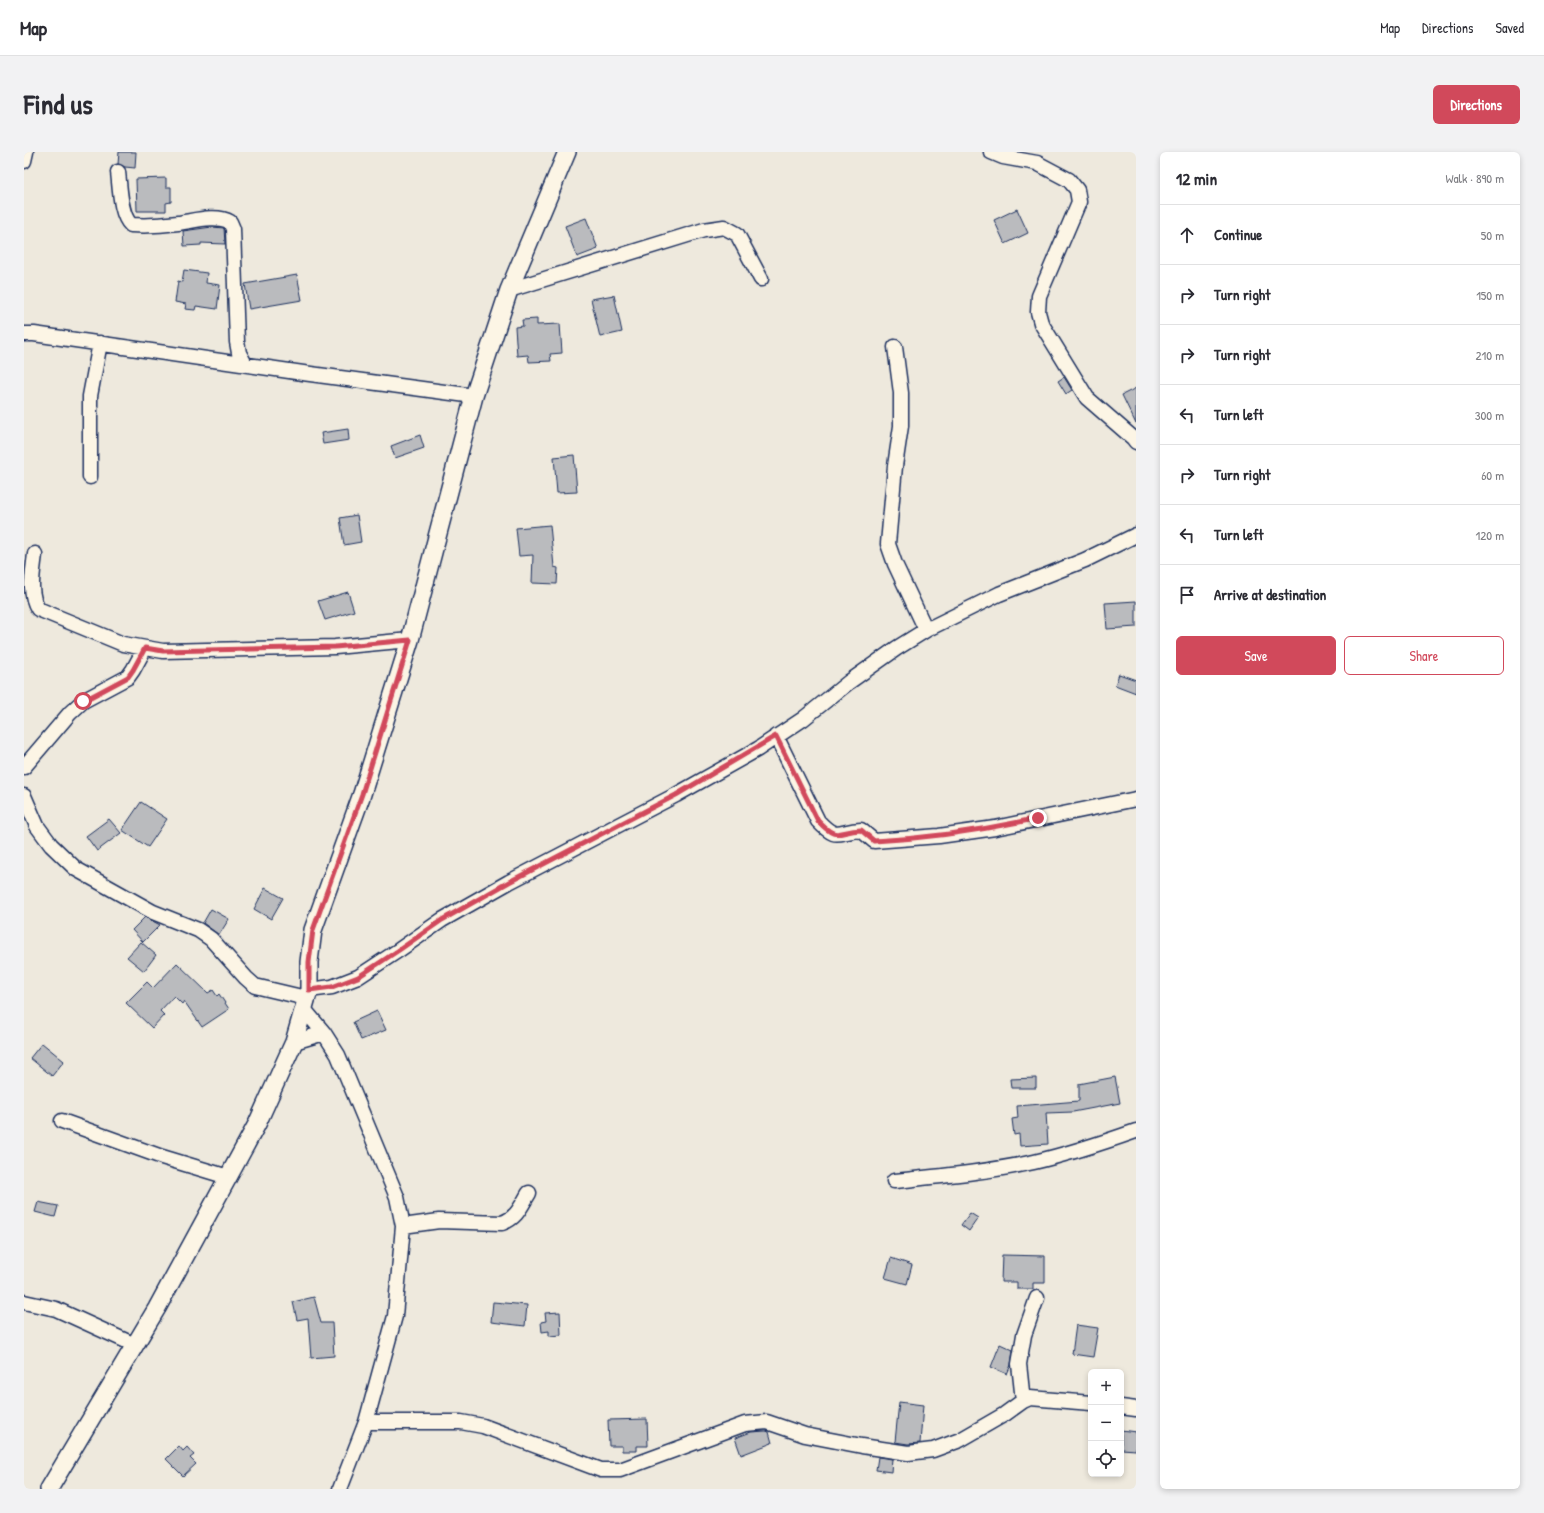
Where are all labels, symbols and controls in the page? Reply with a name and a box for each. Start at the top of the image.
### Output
text: Map [20,15,47,41]
text: Map [1380,18,1400,37]
text: Directions [1422,18,1473,37]
text: Saved [1495,18,1524,37]
text: Find us [24,85,93,123]
button: Directions [1433,85,1520,124]
text: 12 min [1176,167,1217,190]
text: Walk · 890 m [1445,169,1504,187]
icon: ahead [1176,224,1198,246]
text: Continue [1214,224,1262,245]
text: 50 m [1481,226,1504,244]
icon: right [1176,284,1198,306]
text: Turn right [1214,284,1270,305]
text: 150 m [1476,286,1504,304]
icon: right [1176,344,1198,366]
text: Turn right [1214,344,1270,365]
text: 210 m [1476,346,1504,364]
icon: left [1176,404,1198,426]
text: Turn left [1214,404,1264,425]
text: 300 m [1475,406,1504,424]
icon: right [1176,464,1198,486]
text: Turn right [1214,464,1270,485]
text: 60 m [1481,466,1504,484]
icon: left [1176,524,1198,546]
text: Turn left [1214,524,1264,545]
text: 120 m [1476,526,1504,544]
icon: arrive [1176,584,1198,606]
text: Arrive at destination [1214,584,1326,605]
button: Save [1176,636,1336,675]
button: Share [1344,636,1504,675]
route start [74,692,92,710]
route end [1029,809,1047,827]
map controls [1088,1369,1124,1477]
button: + [1088,1369,1124,1405]
button: − [1088,1405,1124,1441]
button: locate [1088,1441,1124,1477]

